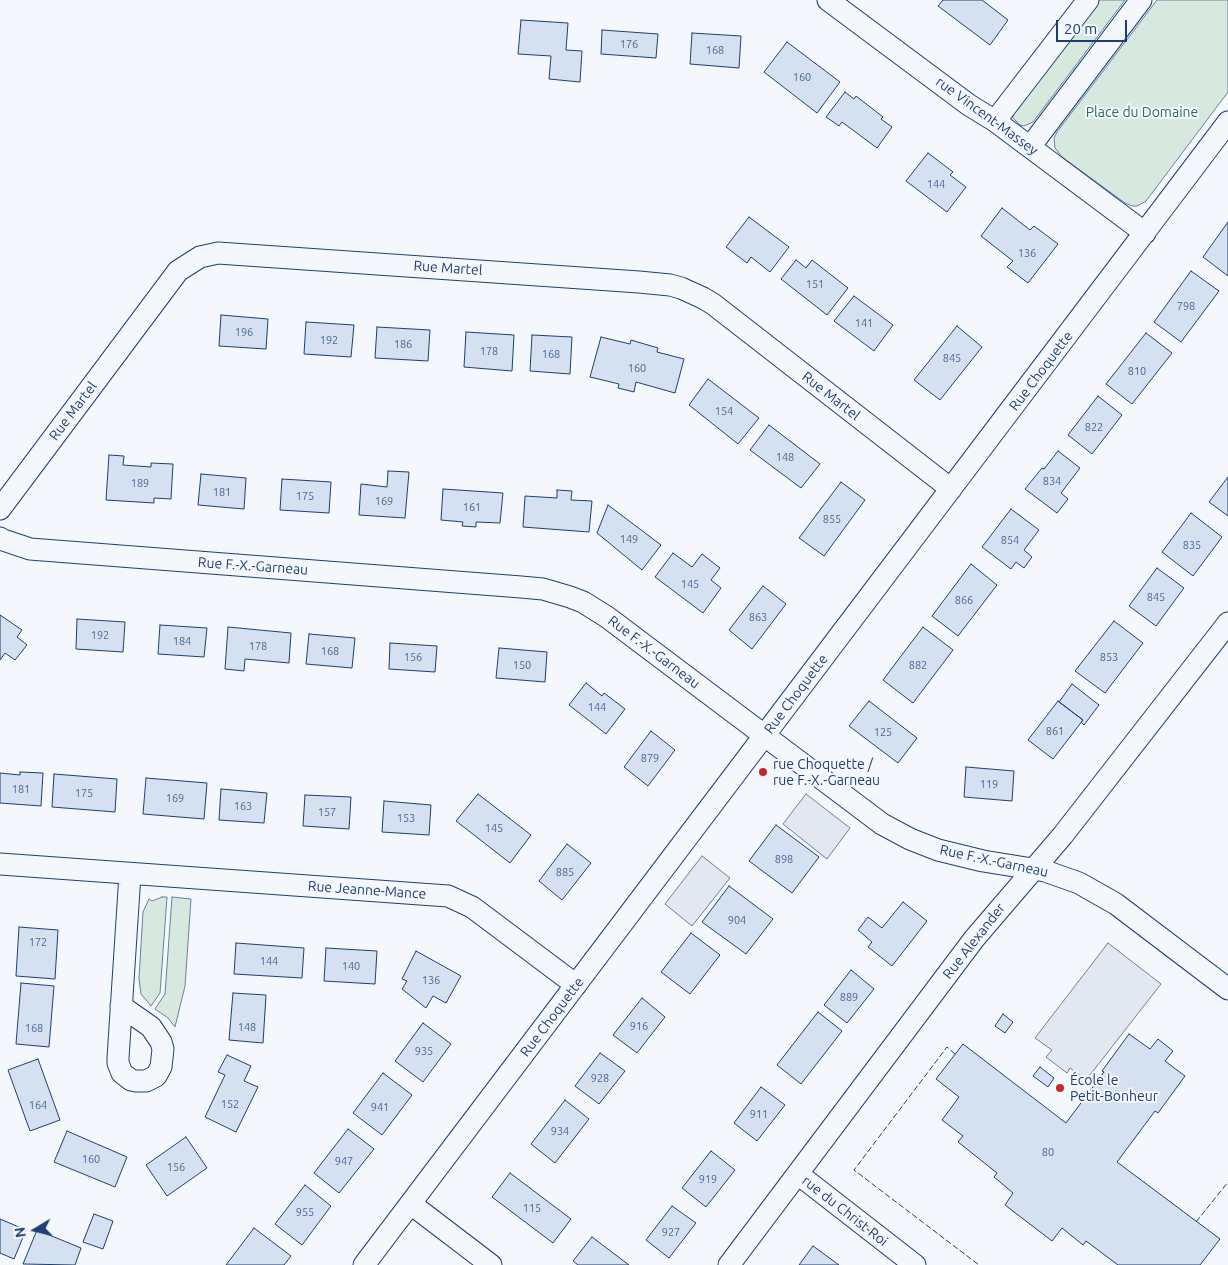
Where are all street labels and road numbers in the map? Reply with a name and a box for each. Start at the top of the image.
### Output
street label: rue Vincent-Massey [933,73,1041,159]
street label: Rue Martel [413,257,483,279]
street label: Rue Choquette [1006,328,1076,414]
street label: Rue Martel [799,368,863,424]
street label: Rue Martel [45,378,101,444]
street label: Rue F.-X.-Garneau [197,554,309,578]
street label: Rue F.-X.-Garneau [605,612,703,692]
street label: Rue Choquette [761,651,831,737]
street label: Rue F.-X.-Garneau [938,841,1050,881]
street label: Rue Jeanne-Mance [307,877,427,903]
street label: Rue Alexander [939,900,1009,982]
street label: Rue Choquette [517,974,587,1060]
street label: rue du Christ-Roi [799,1172,891,1250]

